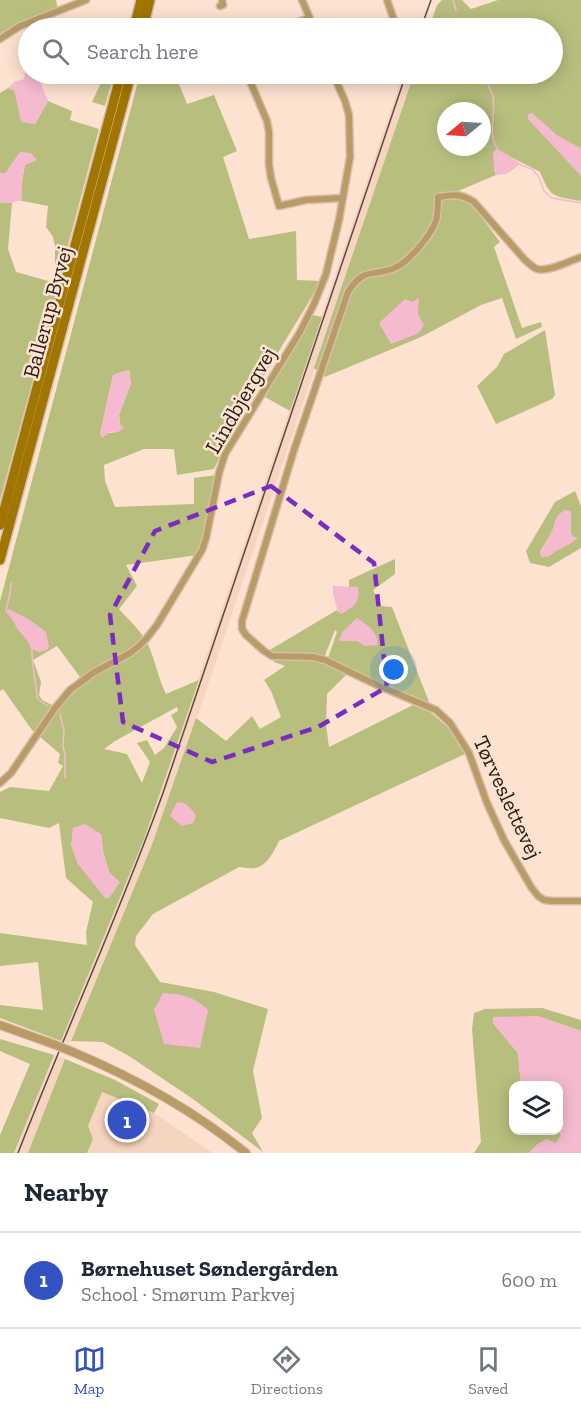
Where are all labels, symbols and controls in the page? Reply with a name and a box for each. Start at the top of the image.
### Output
search box [18,18,563,84]
icon: search [39,35,72,68]
text: Search here [87,38,198,65]
north arrow [437,102,491,156]
street label: Ballerup Byvej [17,243,78,381]
street label: Lindbjergvej [199,342,282,458]
your location [379,655,408,684]
street label: Tørveslettevej [467,731,548,863]
map controls [509,1081,563,1135]
button: layers [509,1081,563,1135]
pin: 1 [108,1098,146,1142]
text: Nearby [24,1176,108,1208]
text: Børnehuset Søndergården [81,1255,338,1282]
text: 1 [39,1268,48,1292]
text: 600 m [502,1268,557,1292]
text: School · Smørum Parkvej [81,1282,295,1306]
tab: Map [73,1343,106,1398]
tab: Directions [251,1343,323,1398]
tab: Saved [468,1343,508,1398]

